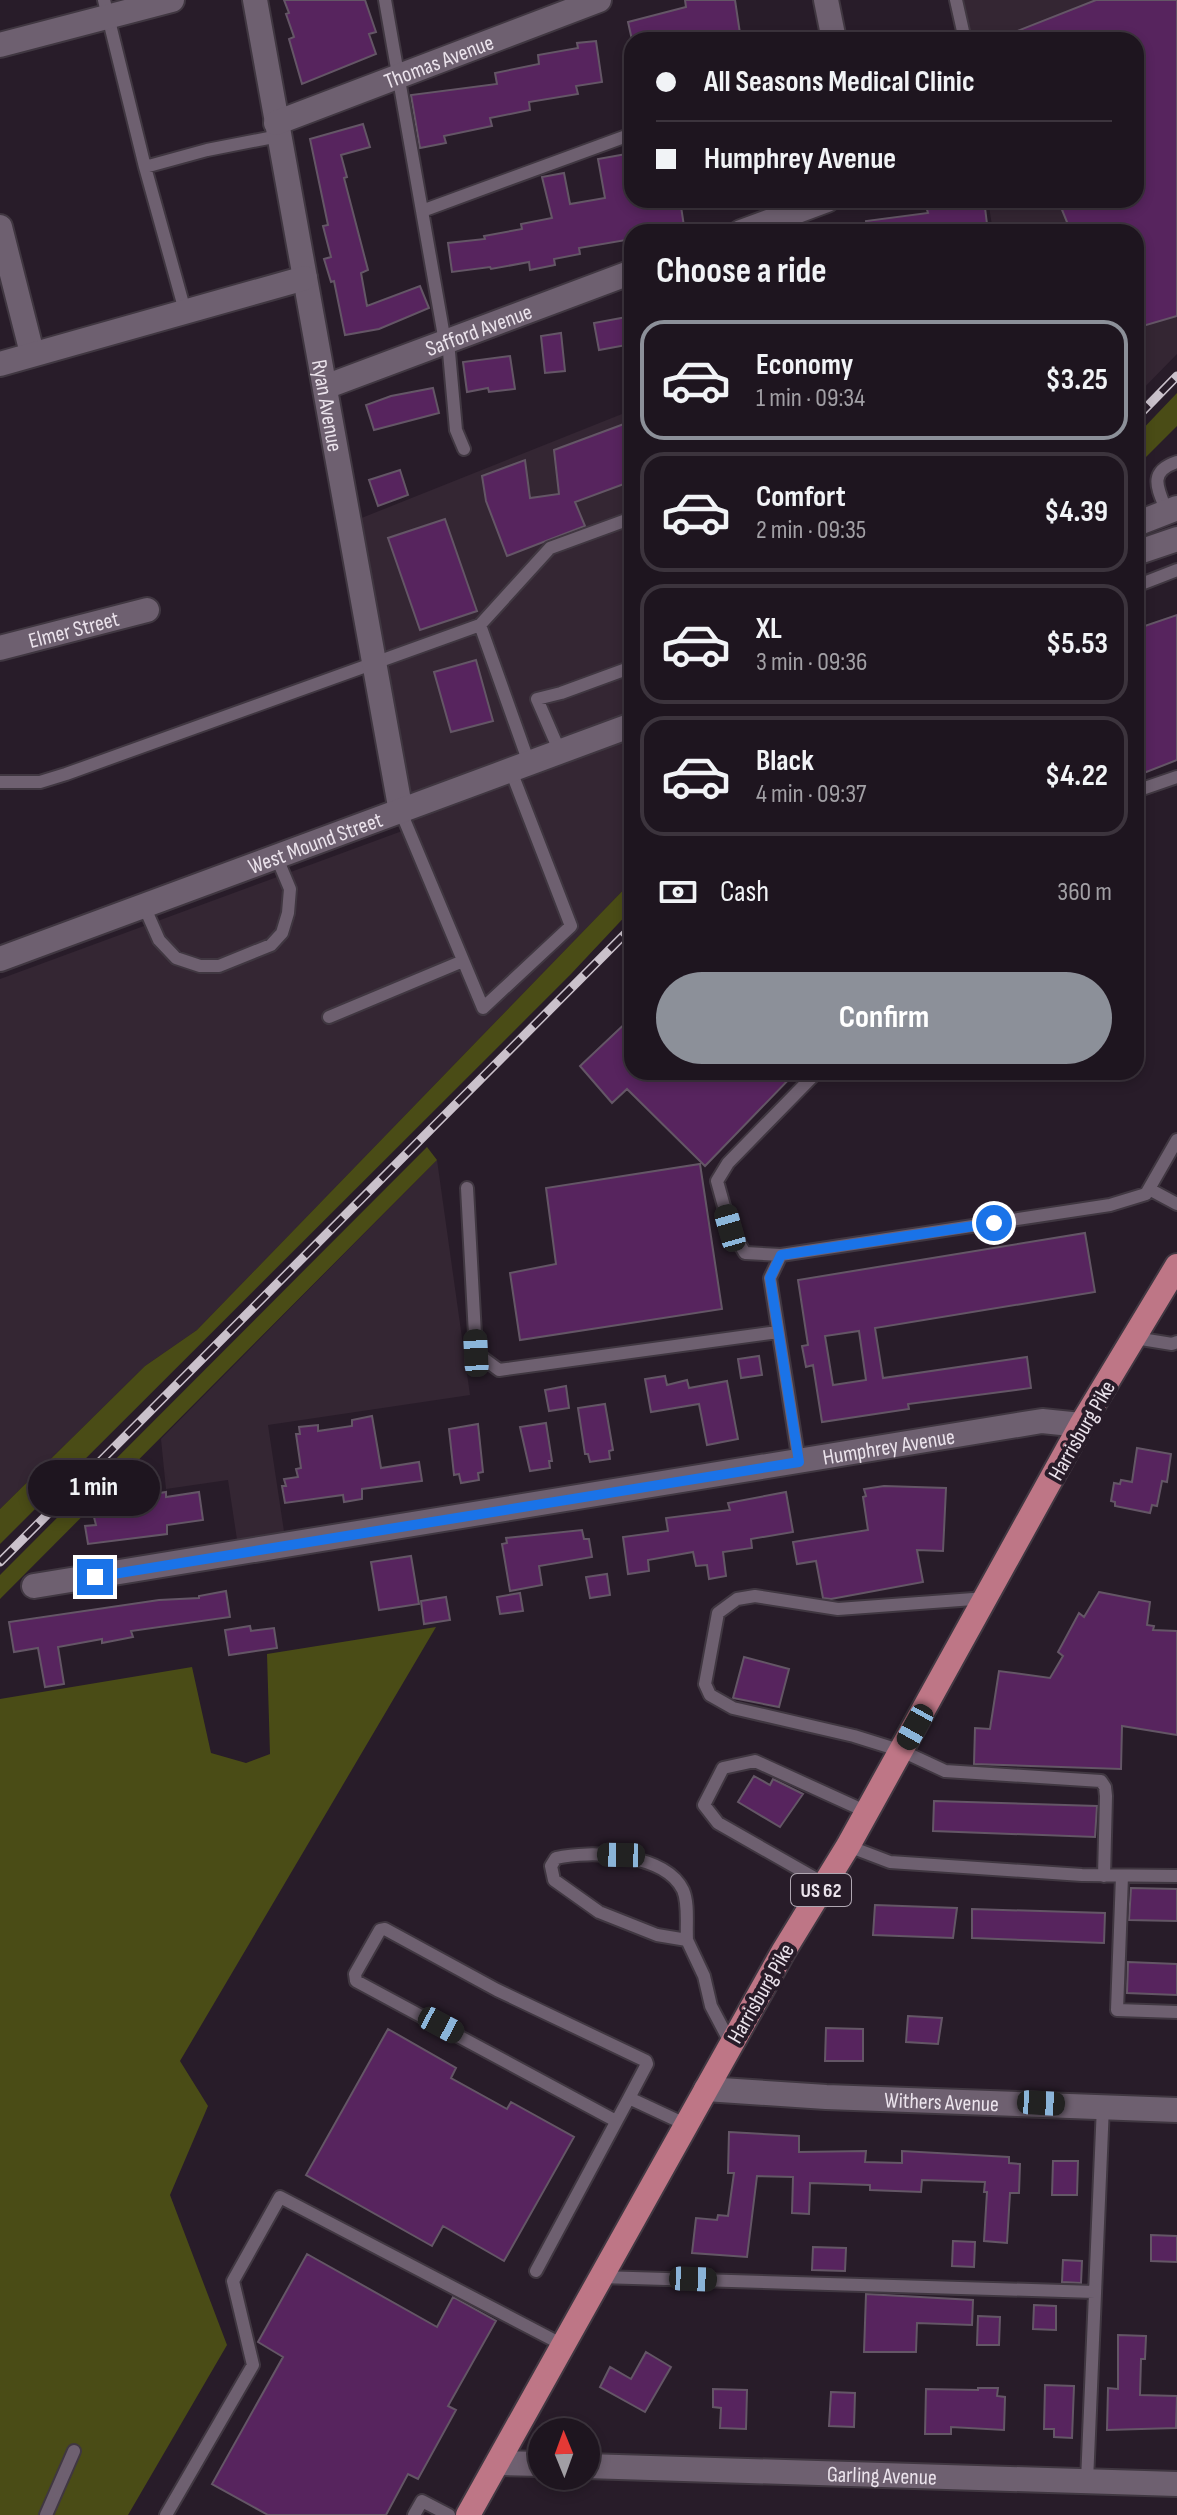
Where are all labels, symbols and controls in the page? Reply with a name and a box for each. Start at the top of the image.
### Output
street label: Thomas Avenue [381,29,498,96]
text: All Seasons Medical Clinic [704,64,975,100]
text: Humphrey Avenue [704,141,896,177]
text: Choose a ride [656,250,827,293]
street label: Safford Avenue [422,299,536,363]
icon: car [660,344,732,416]
text: Economy [756,347,853,383]
street label: Ryan Avenue [305,357,348,454]
text: $3.25 [1045,362,1108,398]
text: 1 min · 09:34 [756,383,865,414]
icon: car [660,476,732,548]
text: Comfort [756,479,846,515]
text: $4.39 [1044,494,1108,530]
text: 2 min · 09:35 [756,515,866,546]
street label: Elmer Street [26,606,122,655]
icon: car [660,608,732,680]
text: XL [756,611,782,647]
text: $5.53 [1046,626,1108,662]
text: 3 min · 09:36 [756,647,867,678]
icon: car [660,740,732,812]
text: Black [756,743,814,779]
text: $4.22 [1045,758,1108,794]
text: 4 min · 09:37 [756,779,866,810]
street label: West Mound Street [245,807,387,881]
icon: cash [656,870,700,914]
text: Cash [720,874,769,910]
text: 360 m [1057,877,1112,908]
button: Confirm [656,972,1112,1064]
car [712,1202,748,1254]
route start [976,1205,1012,1241]
car [463,1328,489,1378]
street label: Harrisburg Pike [1043,1376,1122,1486]
street label: Humphrey Avenue [821,1423,957,1472]
callout: 1 min [29,1461,161,1517]
text: 1 min [70,1472,118,1503]
route end [77,1559,113,1595]
car [893,1700,937,1754]
car [597,1843,645,1867]
road number: US 62 [791,1874,851,1906]
street label: Harrisburg Pike [722,1939,801,2049]
car [414,2003,468,2047]
street label: Withers Avenue [884,2087,999,2118]
car [1016,2090,1066,2116]
car [669,2266,717,2292]
north arrow [528,2418,600,2490]
map controls [528,2418,600,2490]
street label: Garling Avenue [826,2461,937,2492]

